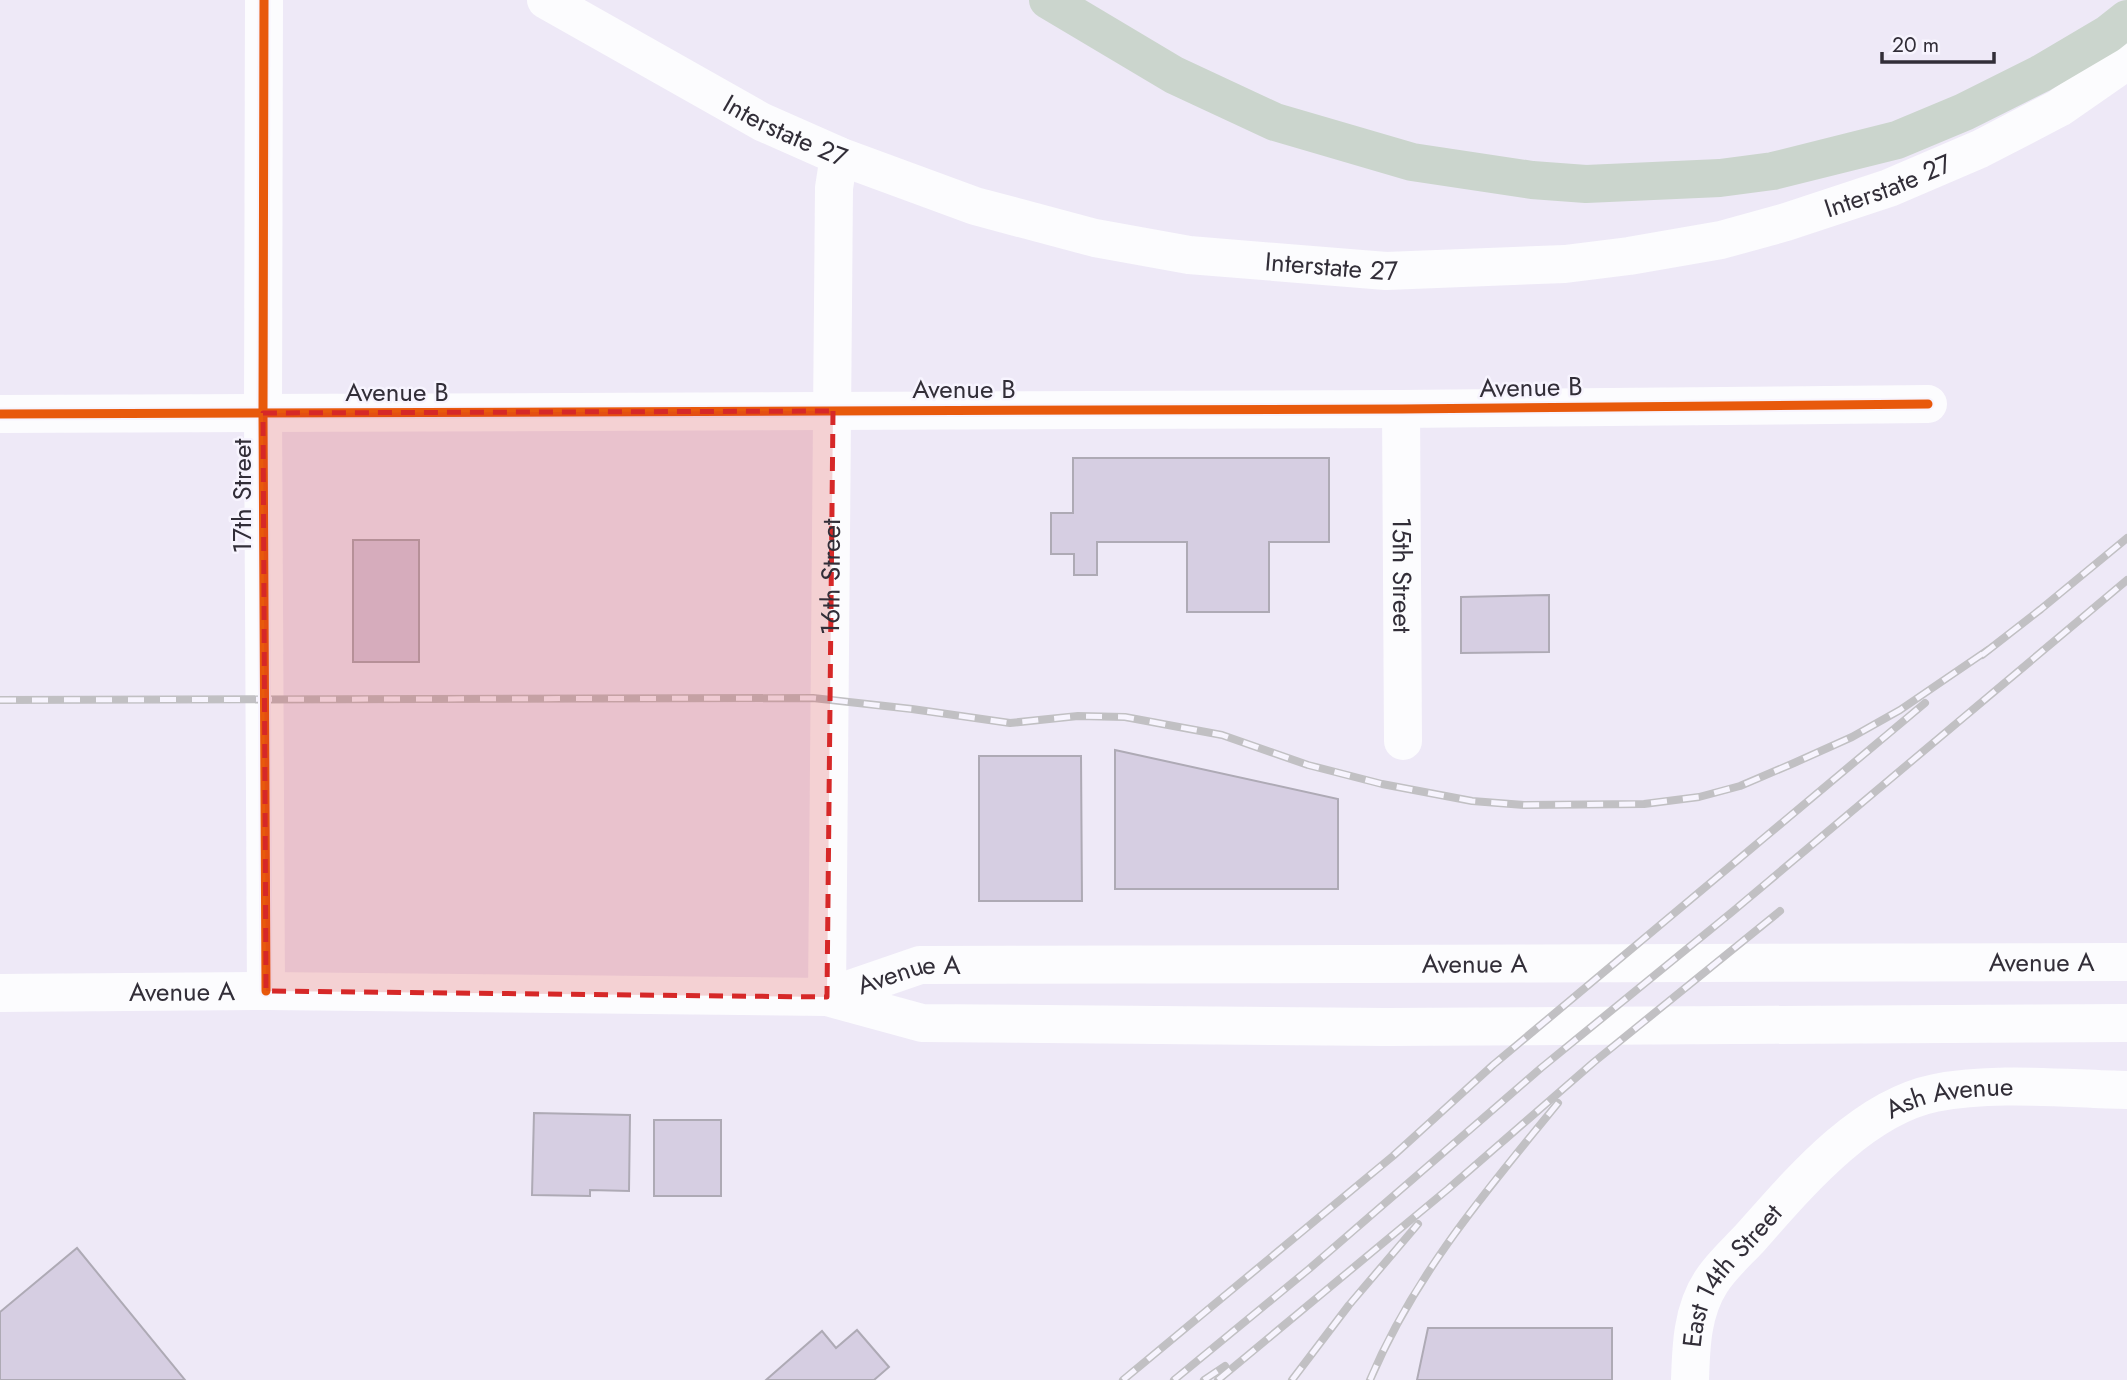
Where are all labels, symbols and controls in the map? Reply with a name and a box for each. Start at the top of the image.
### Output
scale bar [1882,21,1994,65]
text: 20 m [1892,30,1939,60]
street label: Interstate 27 [716,85,853,177]
street label: Interstate 27 [1819,144,1958,227]
street label: Interstate 27 [1263,242,1399,290]
street label: Avenue B [1479,367,1583,407]
street label: Avenue B [912,370,1016,408]
street label: Avenue B [345,373,449,411]
street label: 17th Street [223,438,261,554]
street label: 15th Street [1383,517,1421,634]
street label: 16th Street [811,518,850,635]
street label: Avenue A [1989,943,2096,981]
street label: Avenue A [1422,944,1529,983]
street label: Avenue A [852,946,962,1004]
street label: Avenue A [129,972,236,1011]
street label: Ash Avenue [1878,1067,2013,1128]
street label: East 14th Street [1673,1195,1791,1349]

